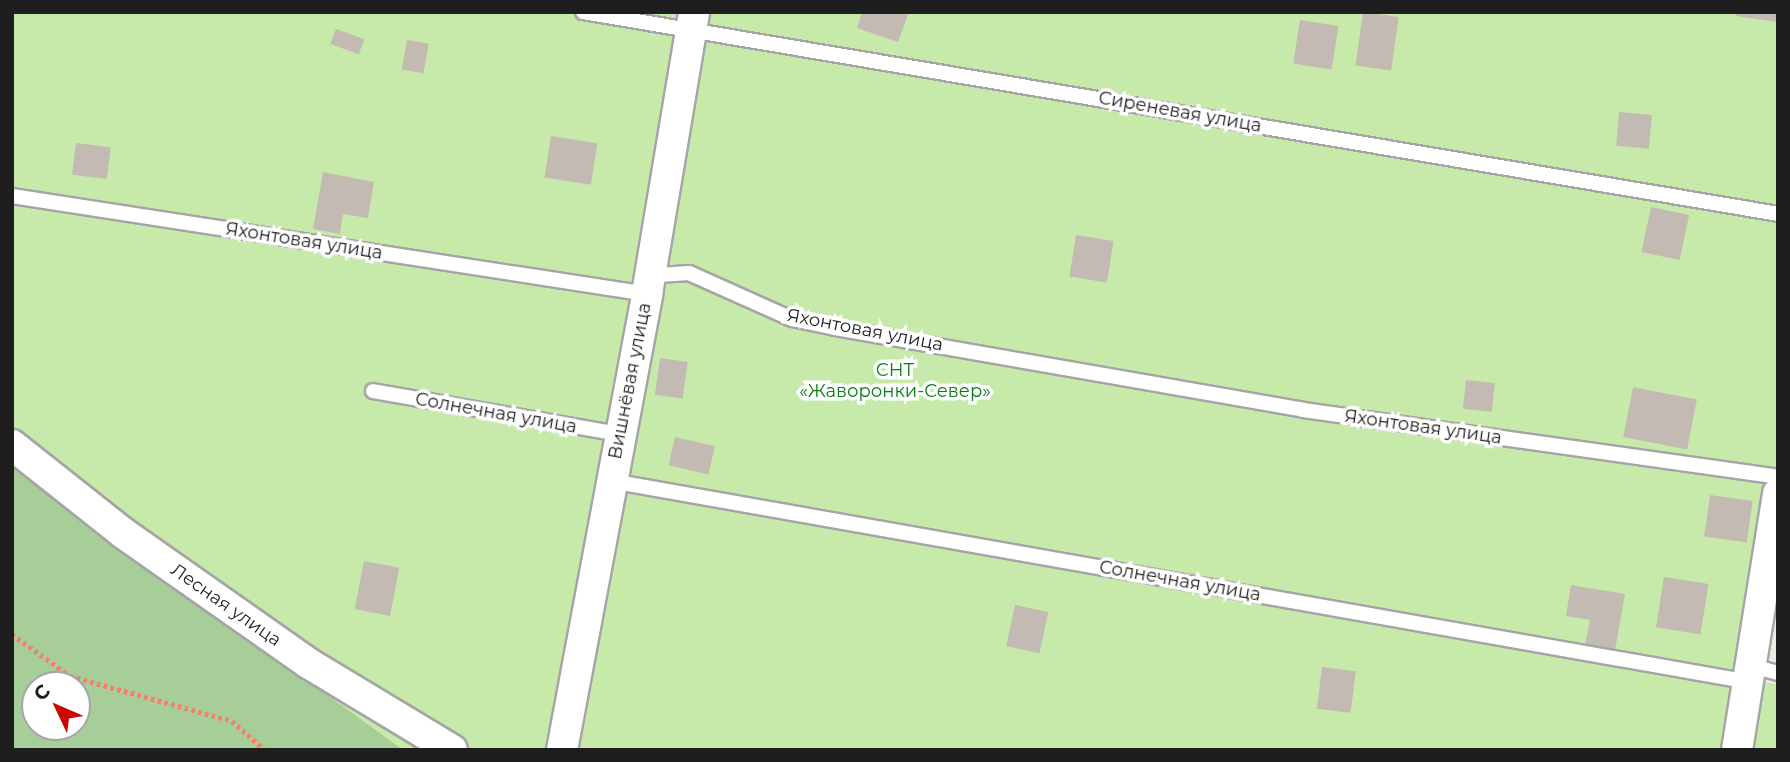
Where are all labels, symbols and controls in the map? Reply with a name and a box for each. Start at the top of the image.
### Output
street label: Сиреневая улица [1097,87,1263,137]
street label: Яхонтовая улица [224,218,384,264]
street label: Вишнёвая улица [604,301,656,461]
street label: Яхонтовая улица [785,304,945,356]
park label: СНТ «Жаворонки-Север» [799,360,991,402]
street label: Солнечная улица [413,388,579,438]
street label: Яхонтовая улица [1343,405,1503,449]
street label: Солнечная улица [1097,556,1263,606]
street label: Лесная улица [167,559,285,651]
north arrow [21,671,91,741]
text: С [29,680,55,705]

